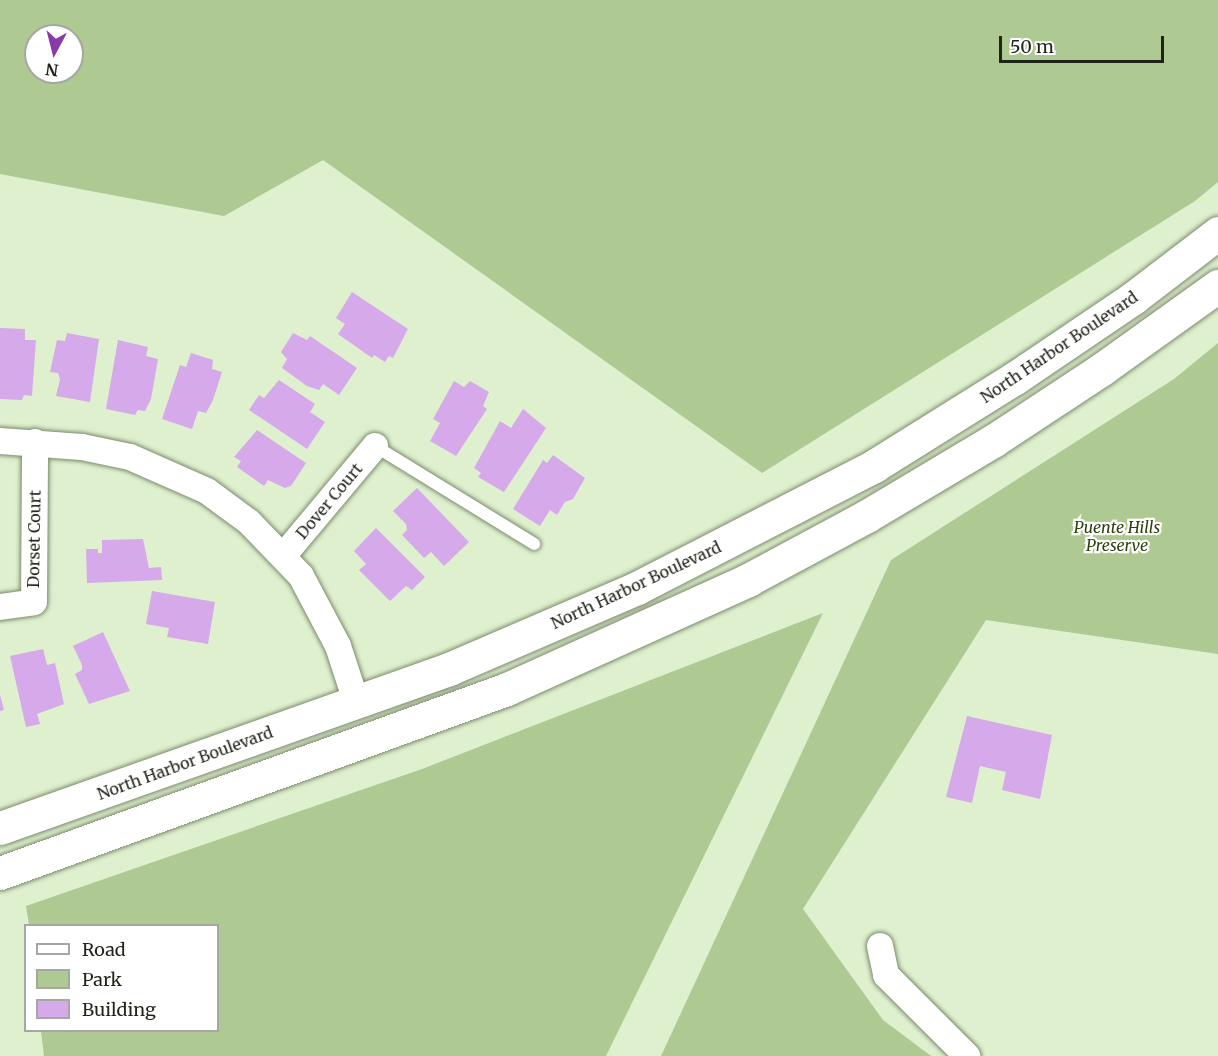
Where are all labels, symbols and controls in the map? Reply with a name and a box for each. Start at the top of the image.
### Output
north arrow [24,24,84,84]
scale bar [1002,24,1167,62]
text: 50 m [1010,35,1054,58]
text: N [45,59,60,81]
street label: North Harbor Boulevard [977,287,1141,407]
street label: Dover Court [292,459,366,543]
street label: Dorset Court [24,490,44,588]
park label: Puente Hills Preserve [1074,517,1160,555]
street label: North Harbor Boulevard [548,537,724,633]
street label: North Harbor Boulevard [95,722,275,804]
legend [24,924,219,1032]
text: Road [82,938,126,961]
text: Park [82,968,122,991]
text: Building [82,998,156,1021]

